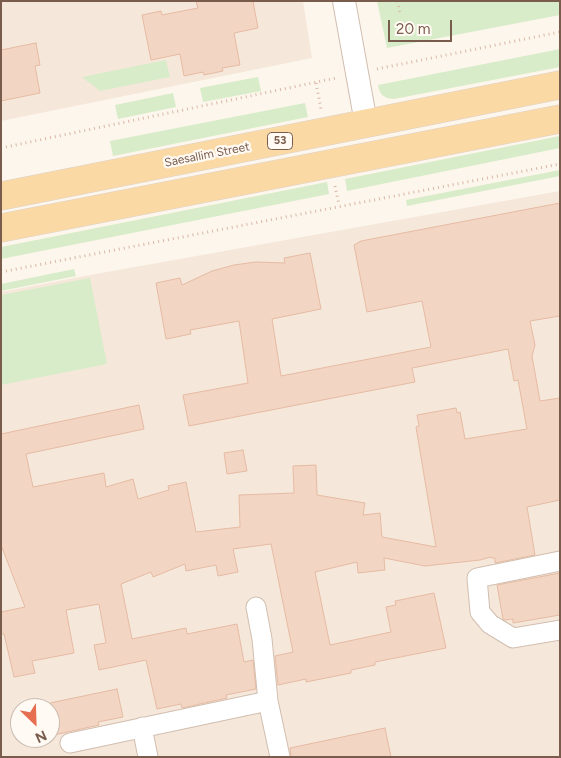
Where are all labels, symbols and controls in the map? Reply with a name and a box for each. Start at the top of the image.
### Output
scale bar [391,10,455,42]
text: 20 m [396,20,430,38]
road number: 53 [268,132,292,150]
street label: Saesallim Street [163,140,251,170]
north arrow [10,698,60,748]
text: N [33,726,49,746]

